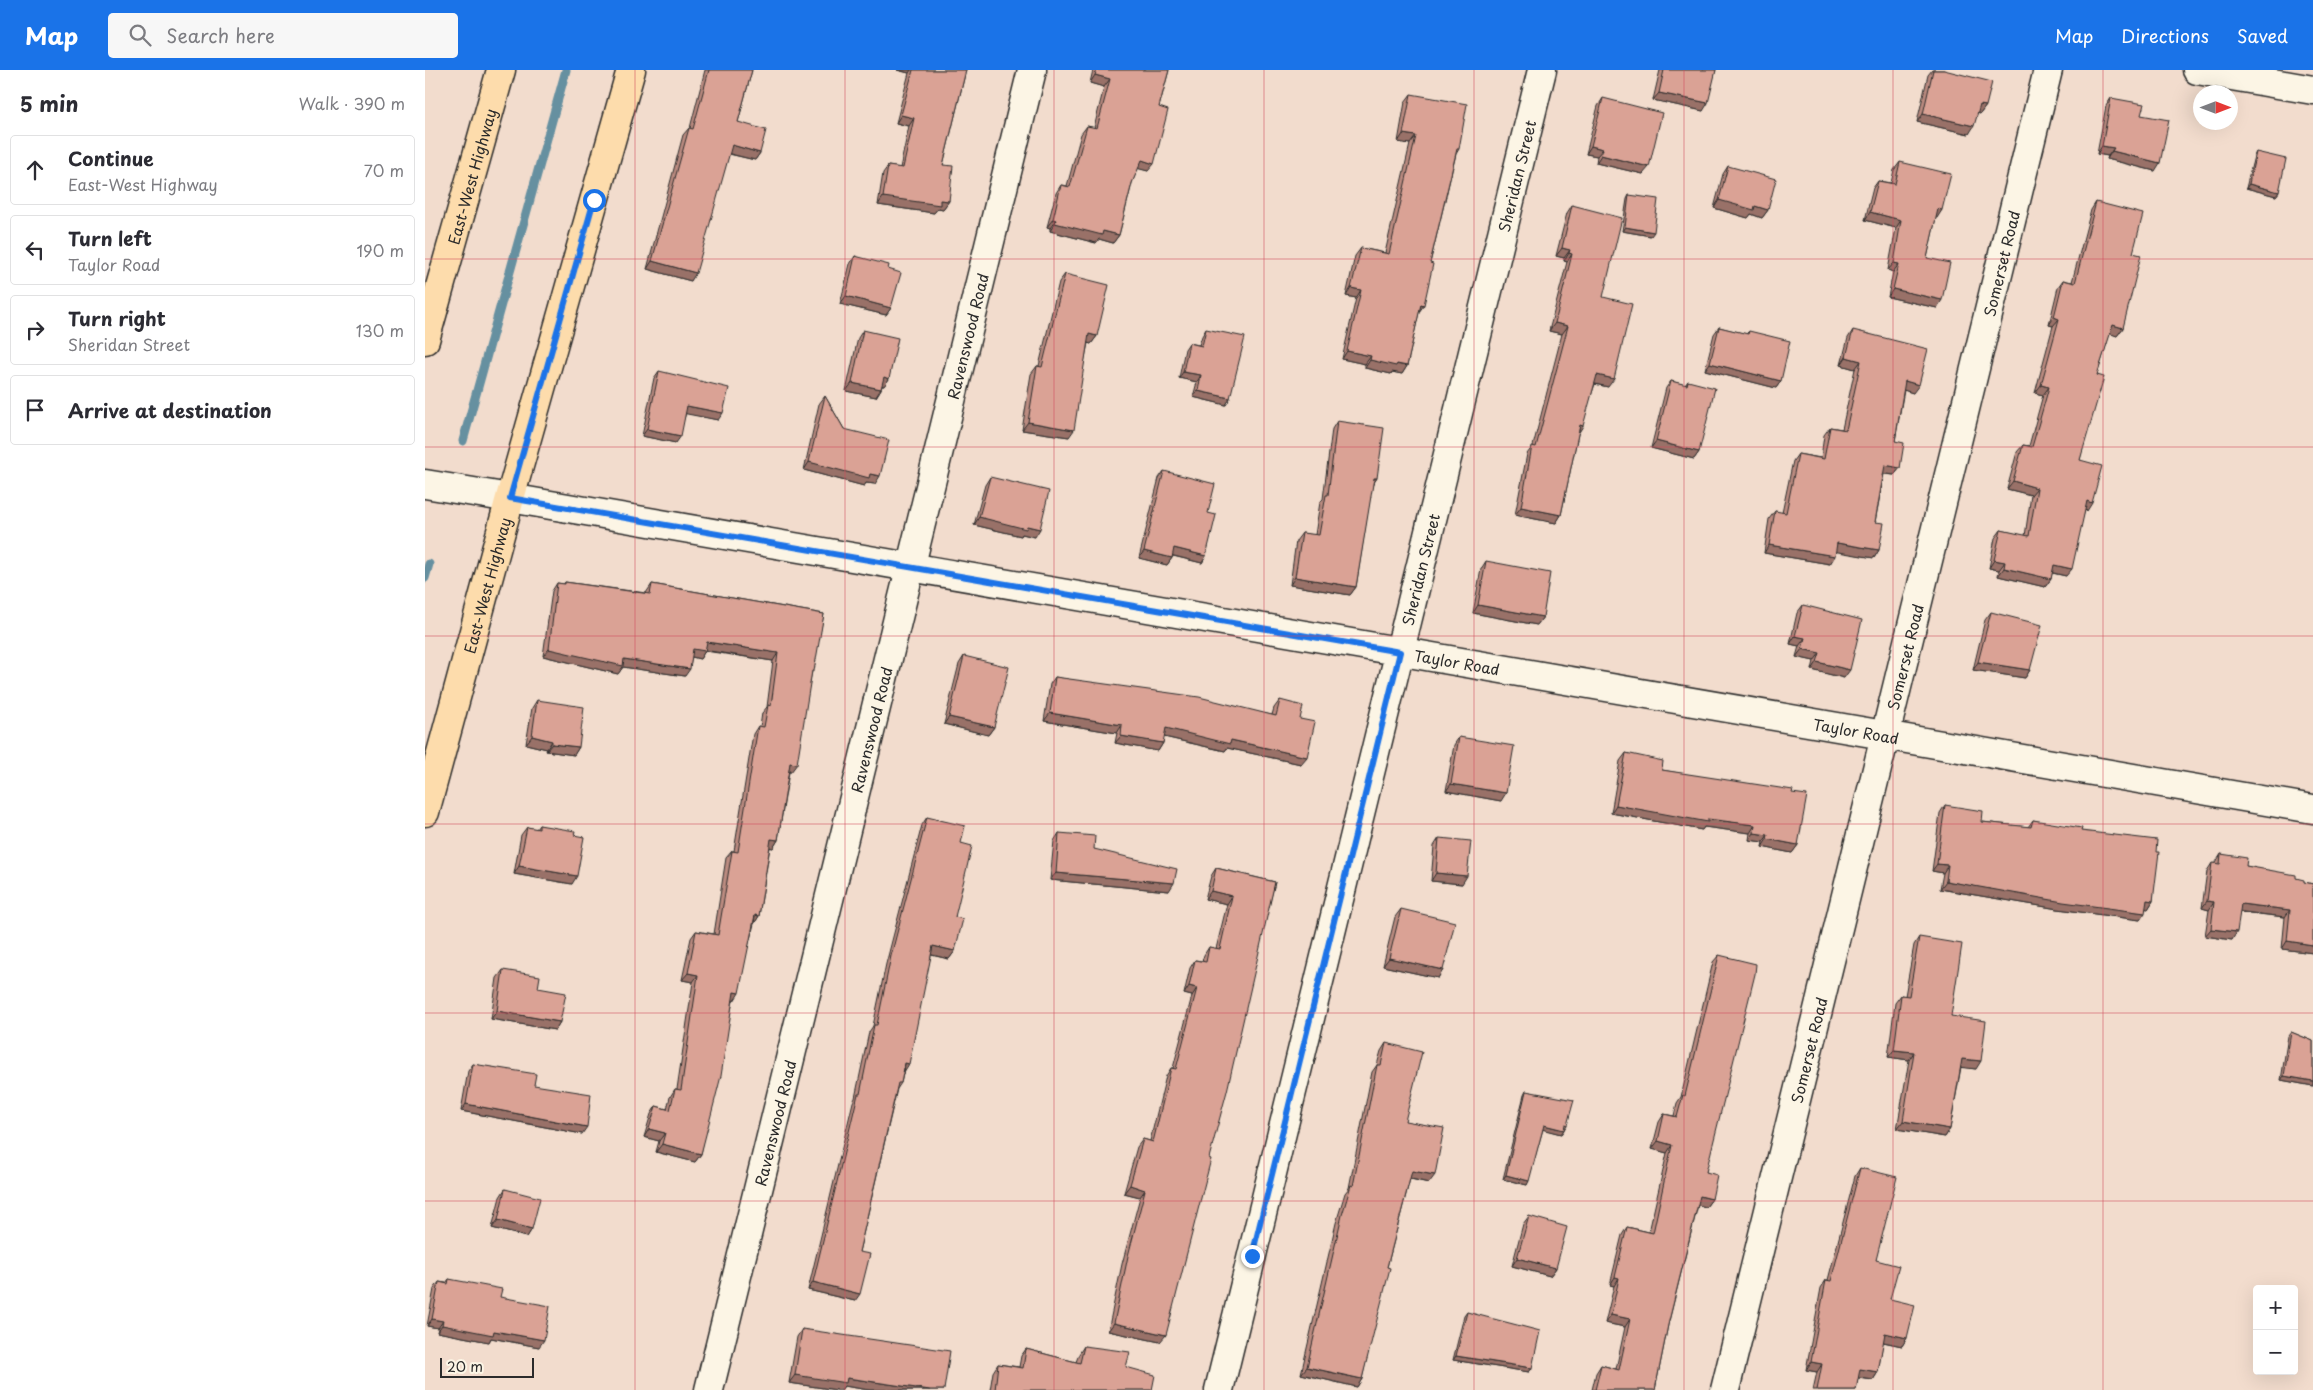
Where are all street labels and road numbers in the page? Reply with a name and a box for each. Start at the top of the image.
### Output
street label: East-West Highway [441,106,501,247]
street label: Sheridan Street [1491,118,1541,234]
street label: Somerset Road [1977,208,2025,319]
street label: Ravenswood Road [940,271,993,402]
street label: Sheridan Street [1395,511,1445,628]
street label: East-West Highway [457,514,516,656]
street label: Somerset Road [1880,601,1928,712]
street label: Taylor Road [1412,643,1502,680]
street label: Ravenswood Road [844,664,897,795]
street label: Taylor Road [1812,712,1901,749]
street label: Somerset Road [1784,995,1832,1105]
street label: Ravenswood Road [748,1057,801,1188]

